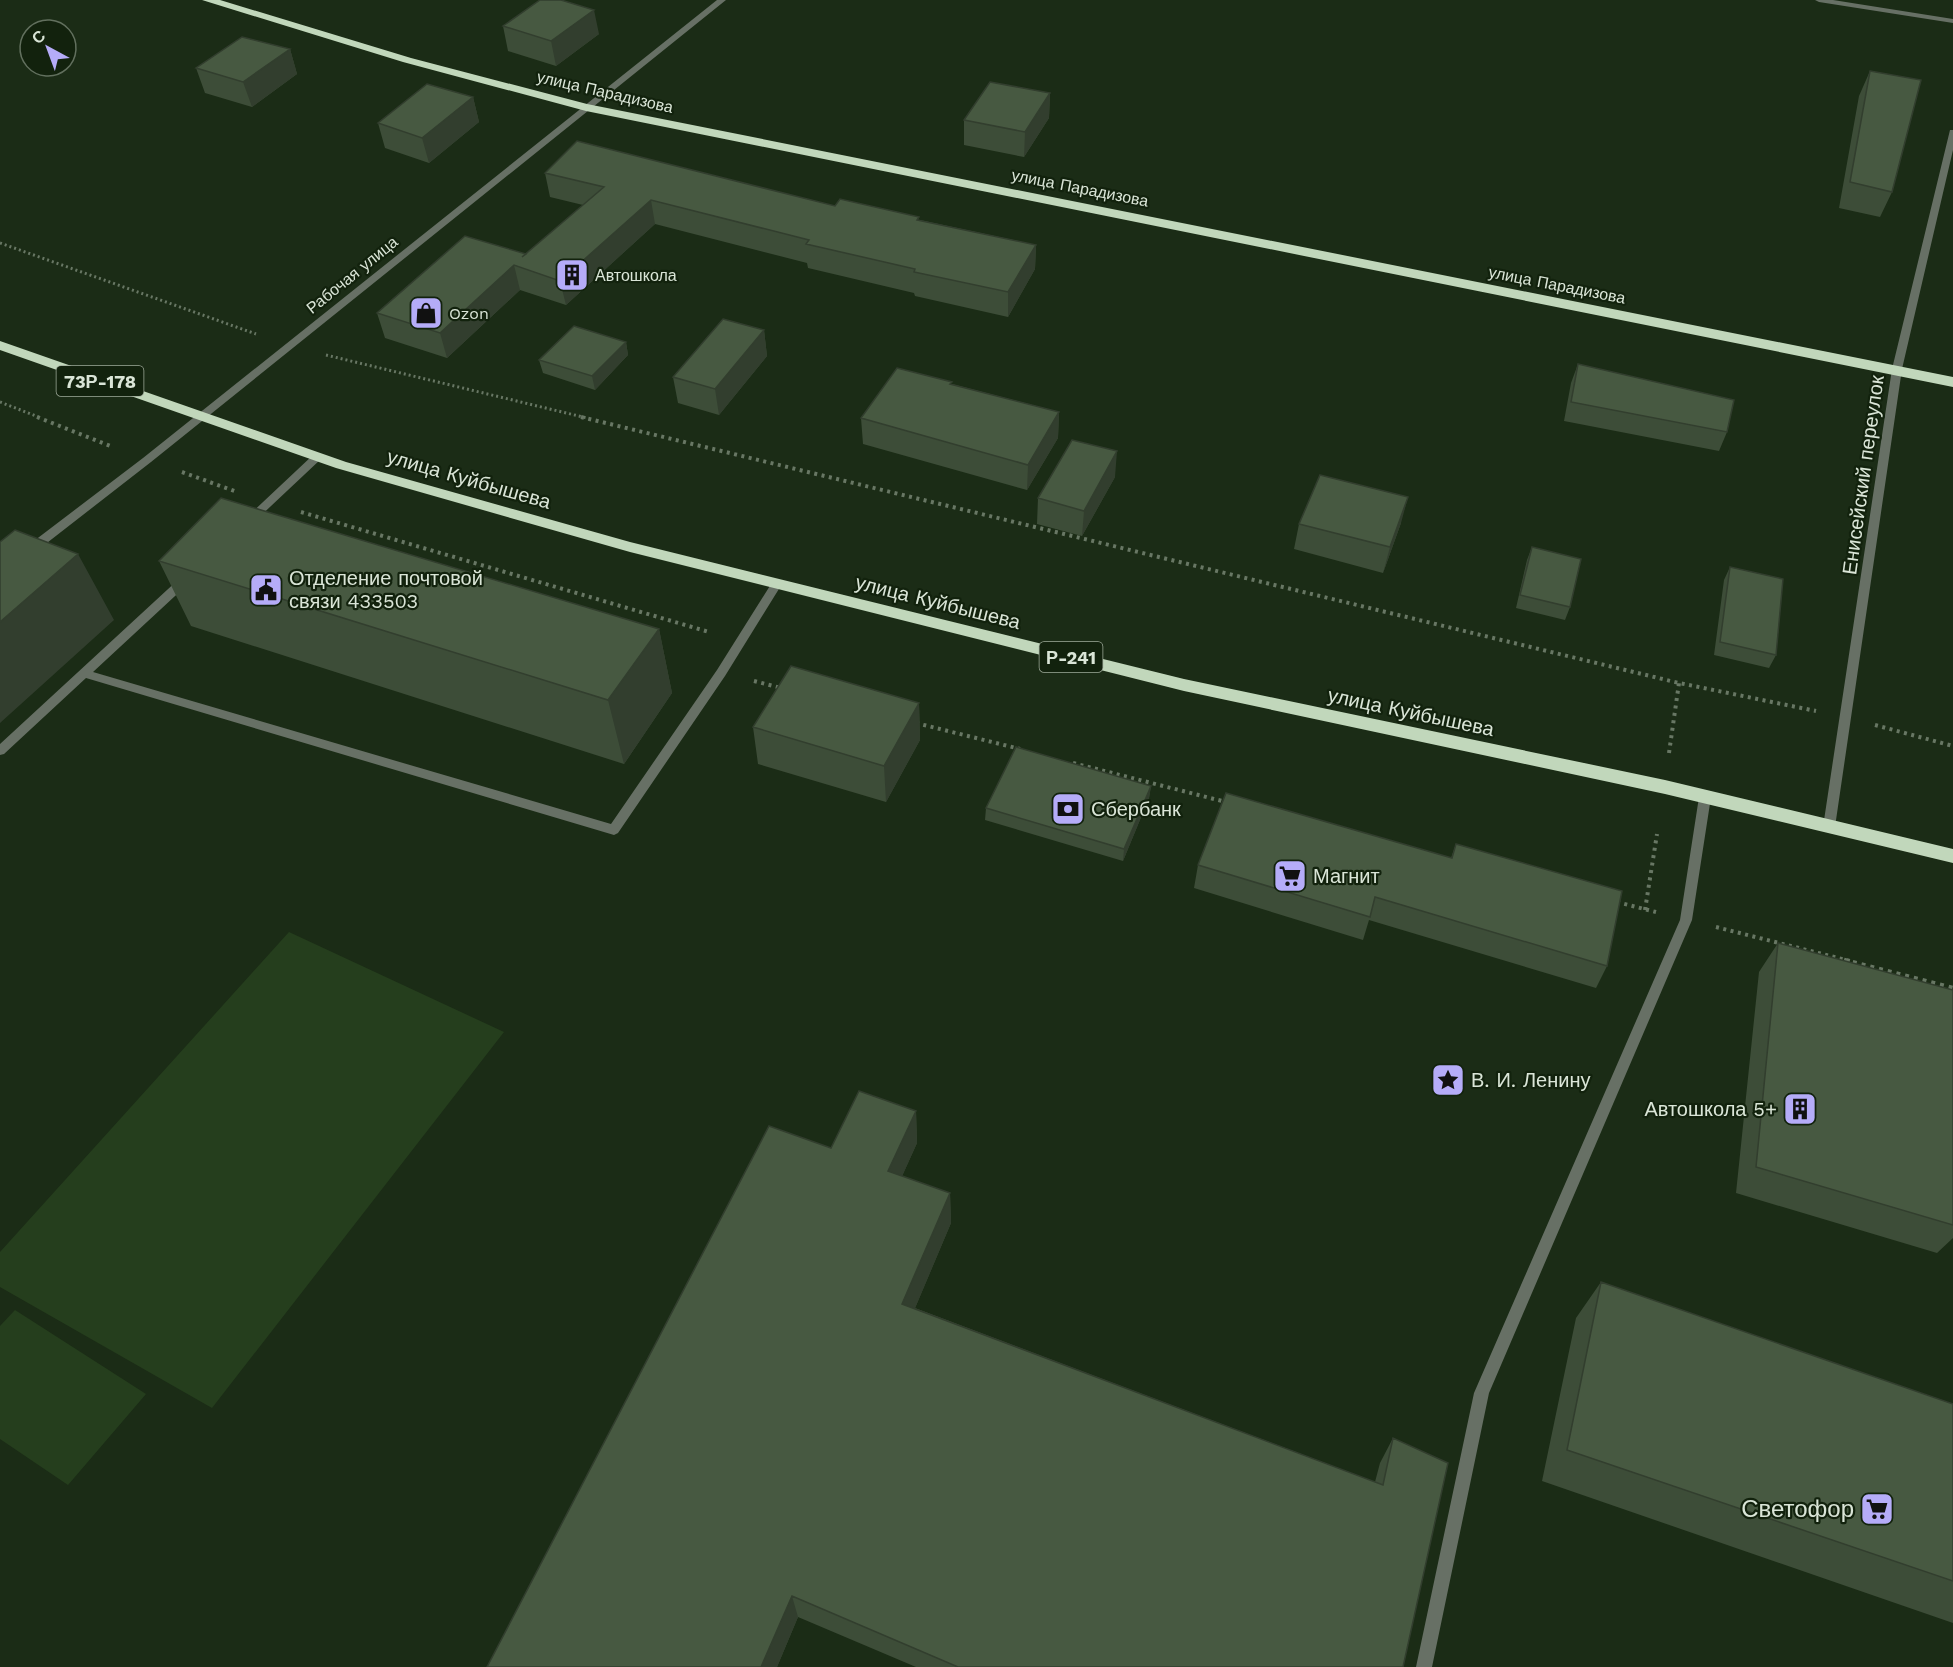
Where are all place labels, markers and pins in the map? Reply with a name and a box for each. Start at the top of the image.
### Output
building icon: Автошкола [554,257,590,293]
place label: Автошкола [595,266,677,285]
shop icon: Ozon [408,295,444,331]
place label: Ozon [449,304,489,323]
place label: Отделение почтовой связи 433503 [289,566,483,613]
public building icon: Отделение почтовой связи 433503 [248,572,284,608]
bank icon: Сбербанк [1050,791,1086,827]
place label: Сбербанк [1091,797,1181,821]
supermarket icon: Магнит [1272,858,1308,894]
place label: Магнит [1313,864,1380,888]
place icon: В. И. Ленину [1430,1062,1466,1098]
place label: В. И. Ленину [1471,1068,1591,1092]
building icon: Автошкола 5+ [1782,1091,1818,1127]
place label: Автошкола 5+ [1644,1097,1777,1121]
supermarket icon: Светофор [1859,1491,1895,1527]
place label: Светофор [1741,1495,1854,1523]

